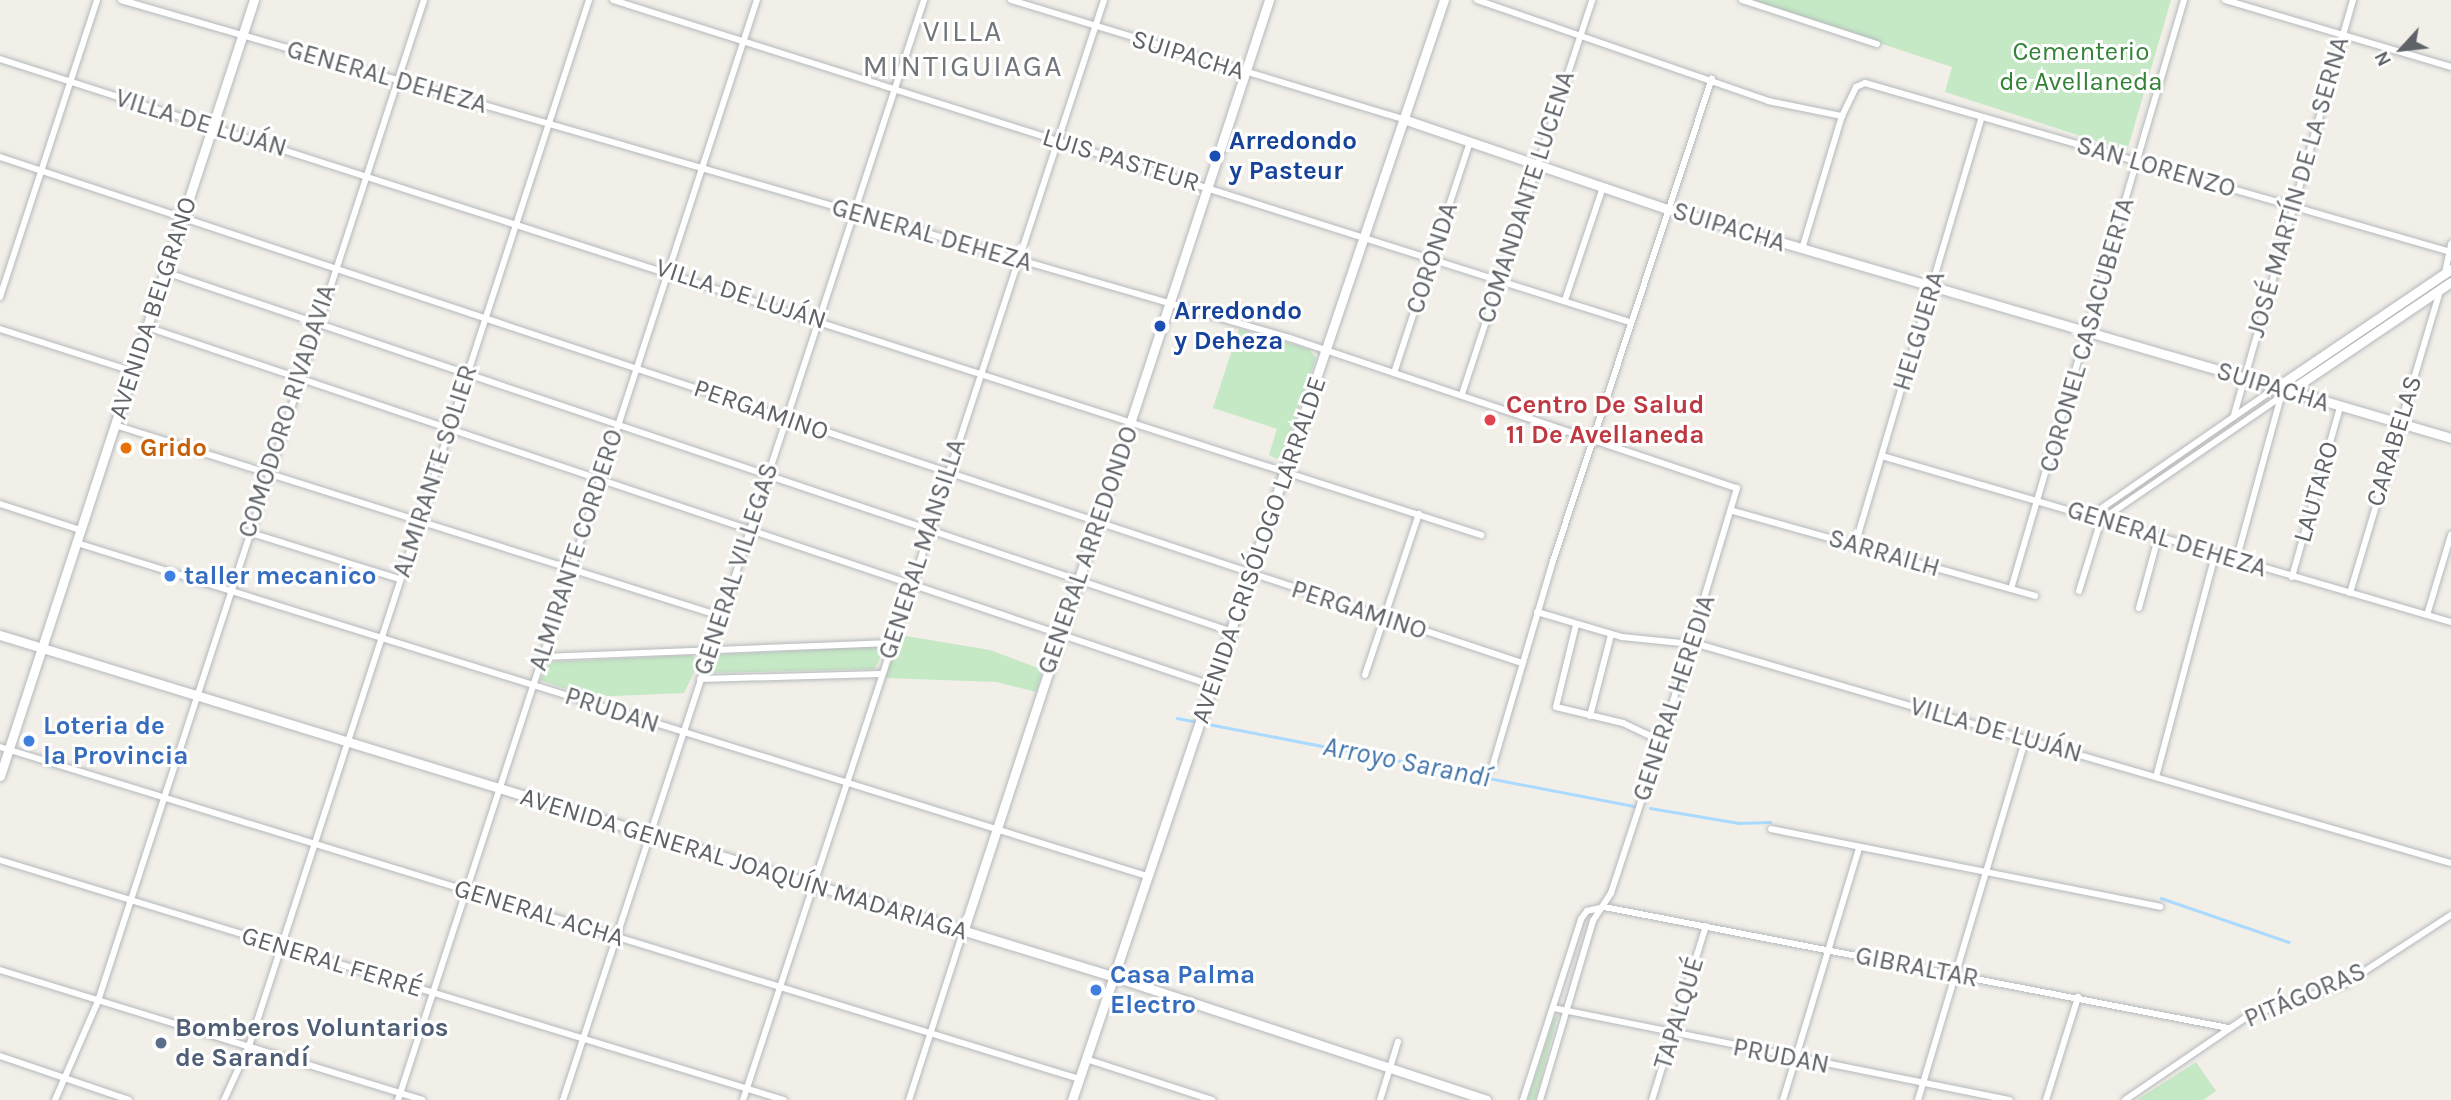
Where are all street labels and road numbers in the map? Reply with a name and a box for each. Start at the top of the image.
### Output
street label: SUIPACHA [1128,23,1248,87]
street label: GENERAL DEHEZA [283,33,491,121]
street label: JOSÉ MARTÍN DE LA SERNA [2240,33,2356,341]
street label: COMANDANTE LUCENA [1470,67,1582,327]
street label: VILLA DE LUJÁN [112,82,290,164]
street label: LUIS PASTEUR [1039,121,1203,199]
street label: SAN LORENZO [2073,129,2239,205]
street label: GENERAL DEHEZA [828,191,1036,279]
street label: AVENIDA BELGRANO [102,193,204,423]
street label: CORONEL CASACUBERTA [2033,194,2141,476]
street label: SUIPACHA [1669,195,1789,259]
street label: CORONDA [1399,198,1465,318]
street label: VILLA DE LUJÁN [652,252,830,336]
street label: HELGUERA [1886,267,1952,395]
street label: COMODORO RIVADAVIA [231,280,343,542]
street label: SUIPACHA [2213,355,2333,419]
street label: ALMIRANTE SOLIER [386,361,484,581]
street label: PERGAMINO [690,372,832,448]
street label: AVENIDA CRISÓLOGO LARRALDE [1185,372,1333,728]
street label: CARABELAS [2359,372,2429,510]
street label: GENERAL ARREDONDO [1031,422,1145,678]
street label: ALMIRANTE CORDERO [522,425,630,675]
street label: GENERAL MANSILLA [872,435,972,663]
street label: LAUTARO [2287,438,2345,546]
street label: GENERAL VILLEGAS [687,459,785,679]
street label: GENERAL DEHEZA [2063,494,2271,584]
street label: SARRAILH [1825,522,1943,584]
street label: PERGAMINO [1287,573,1431,647]
street label: GENERAL HEREDIA [1626,591,1722,805]
street label: PRUDAN [561,680,663,740]
street label: VILLA DE LUJÁN [1906,691,2086,769]
street label: AVENIDA GENERAL JOAQUÍN MADARIAGA [517,781,971,947]
street label: GENERAL ACHA [450,872,628,954]
street label: GENERAL FERRÉ [238,920,426,1004]
street label: GIBRALTAR [1853,940,1981,994]
street label: TAPALQUÉ [1647,953,1711,1073]
street label: PITÁGORAS [2240,956,2370,1034]
street label: PRUDAN [1730,1031,1832,1081]

